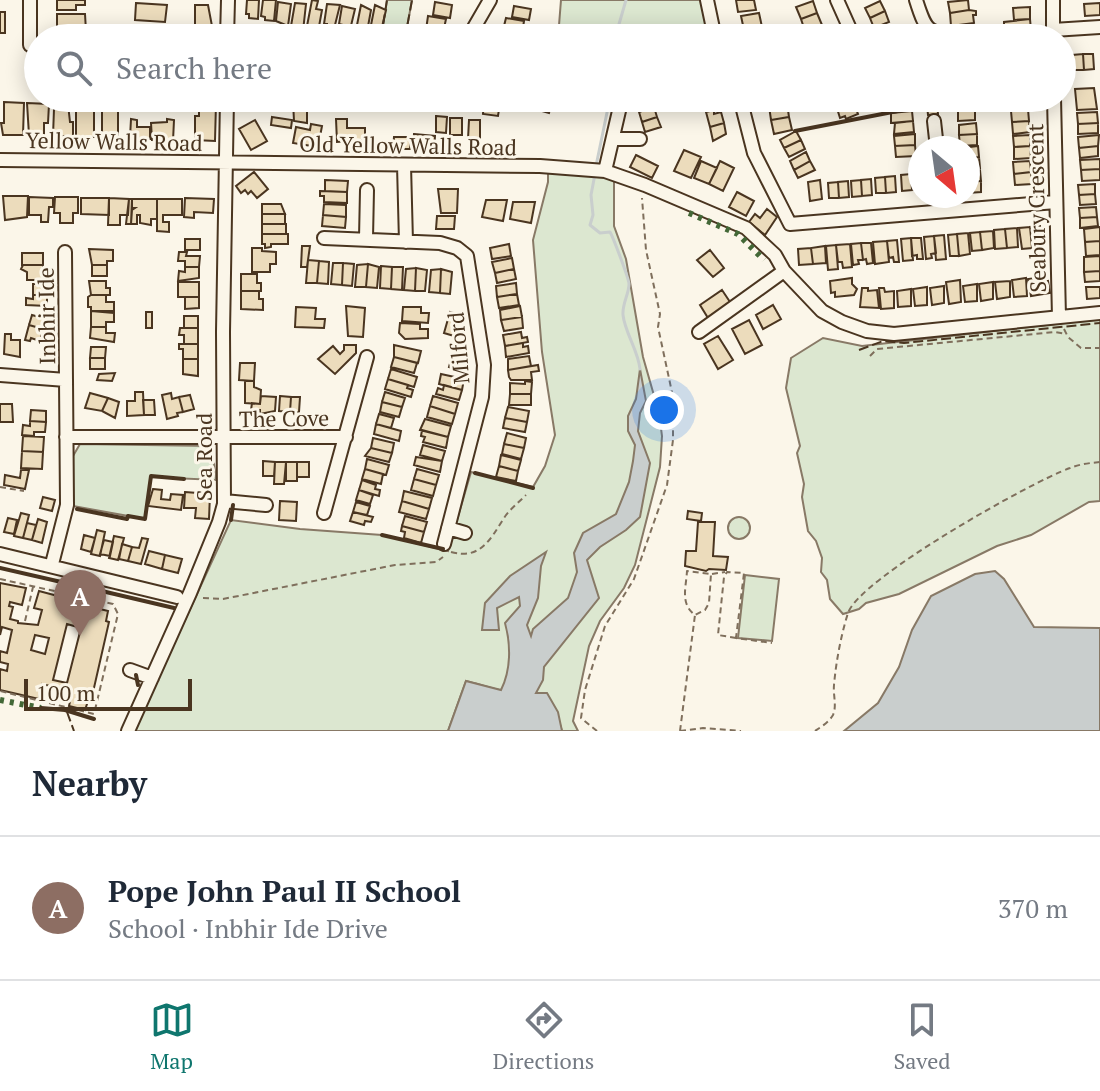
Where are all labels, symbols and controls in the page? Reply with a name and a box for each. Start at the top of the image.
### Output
search box [24,24,1076,112]
icon: search [52,46,96,90]
text: Search here [116,48,272,88]
street label: Seabury Crescent [1020,123,1052,293]
street label: Yellow Walls Road [25,125,203,157]
street label: Old Yellow Walls Road [299,129,517,161]
north arrow [908,136,980,208]
street label: Inbhir Ide [31,267,61,365]
street label: Milford [440,311,476,385]
your location [644,390,684,430]
street label: The Cove [239,403,329,433]
street label: Sea Road [189,413,218,501]
pin: A [54,570,106,636]
scale bar [24,675,192,711]
text: 100 m [36,678,96,707]
text: Nearby [32,761,147,806]
text: Pope John Paul II School [108,871,461,911]
text: A [49,891,67,925]
text: 370 m [998,891,1068,925]
text: School · Inbhir Ide Drive [108,911,388,945]
tab: Map [150,998,194,1075]
tab: Directions [493,998,594,1075]
tab: Saved [893,998,950,1075]

